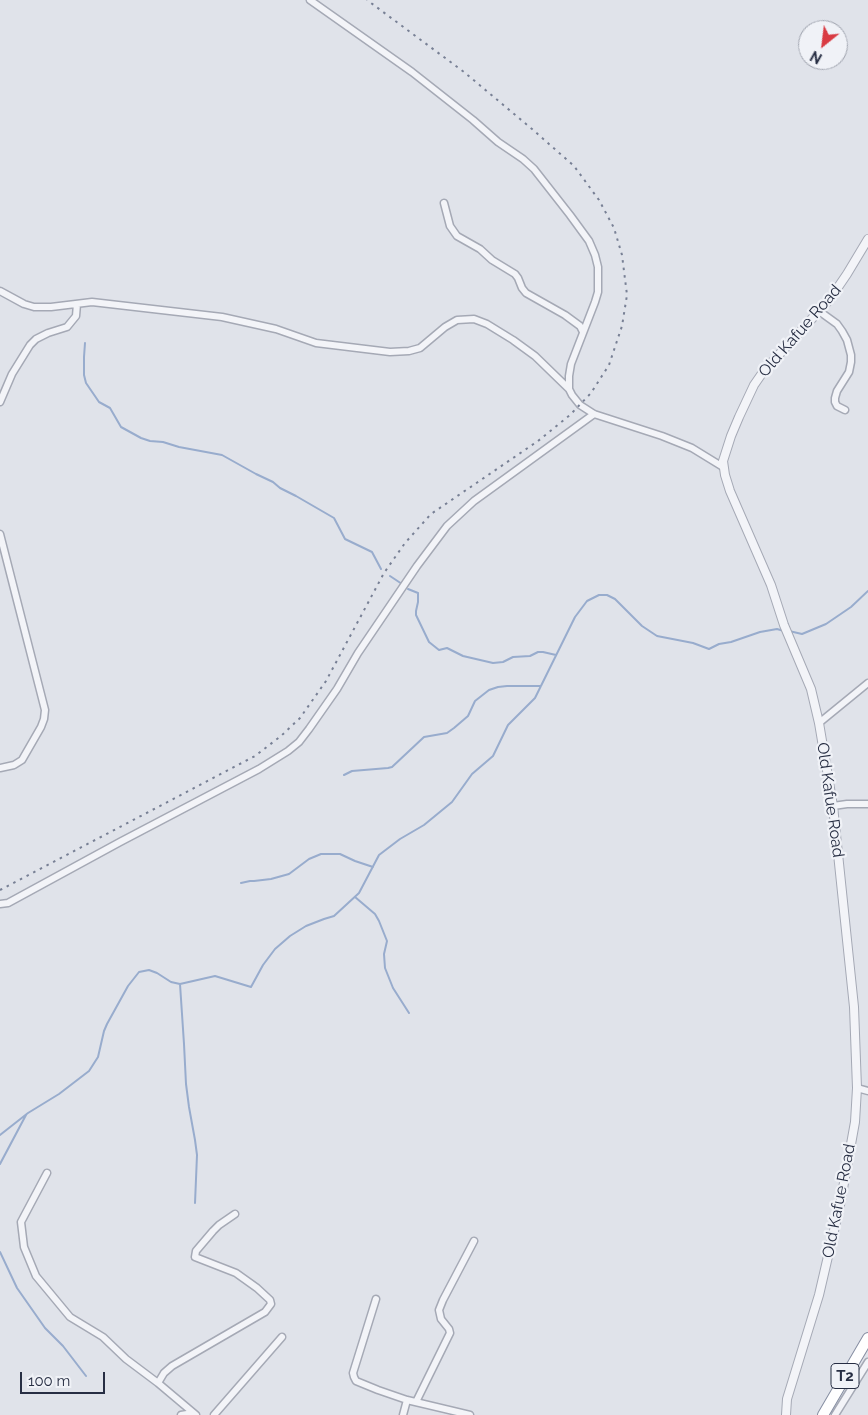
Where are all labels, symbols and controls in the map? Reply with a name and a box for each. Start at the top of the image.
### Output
north arrow [798,20,848,70]
text: N [808,48,825,67]
street label: Old Kafue Road [755,281,845,381]
street label: Old Kafue Road [812,741,848,859]
street label: Old Kafue Road [819,1142,859,1260]
scale bar [22,1362,108,1394]
road number: T2 [831,1364,859,1388]
text: 100 m [28,1372,70,1390]

